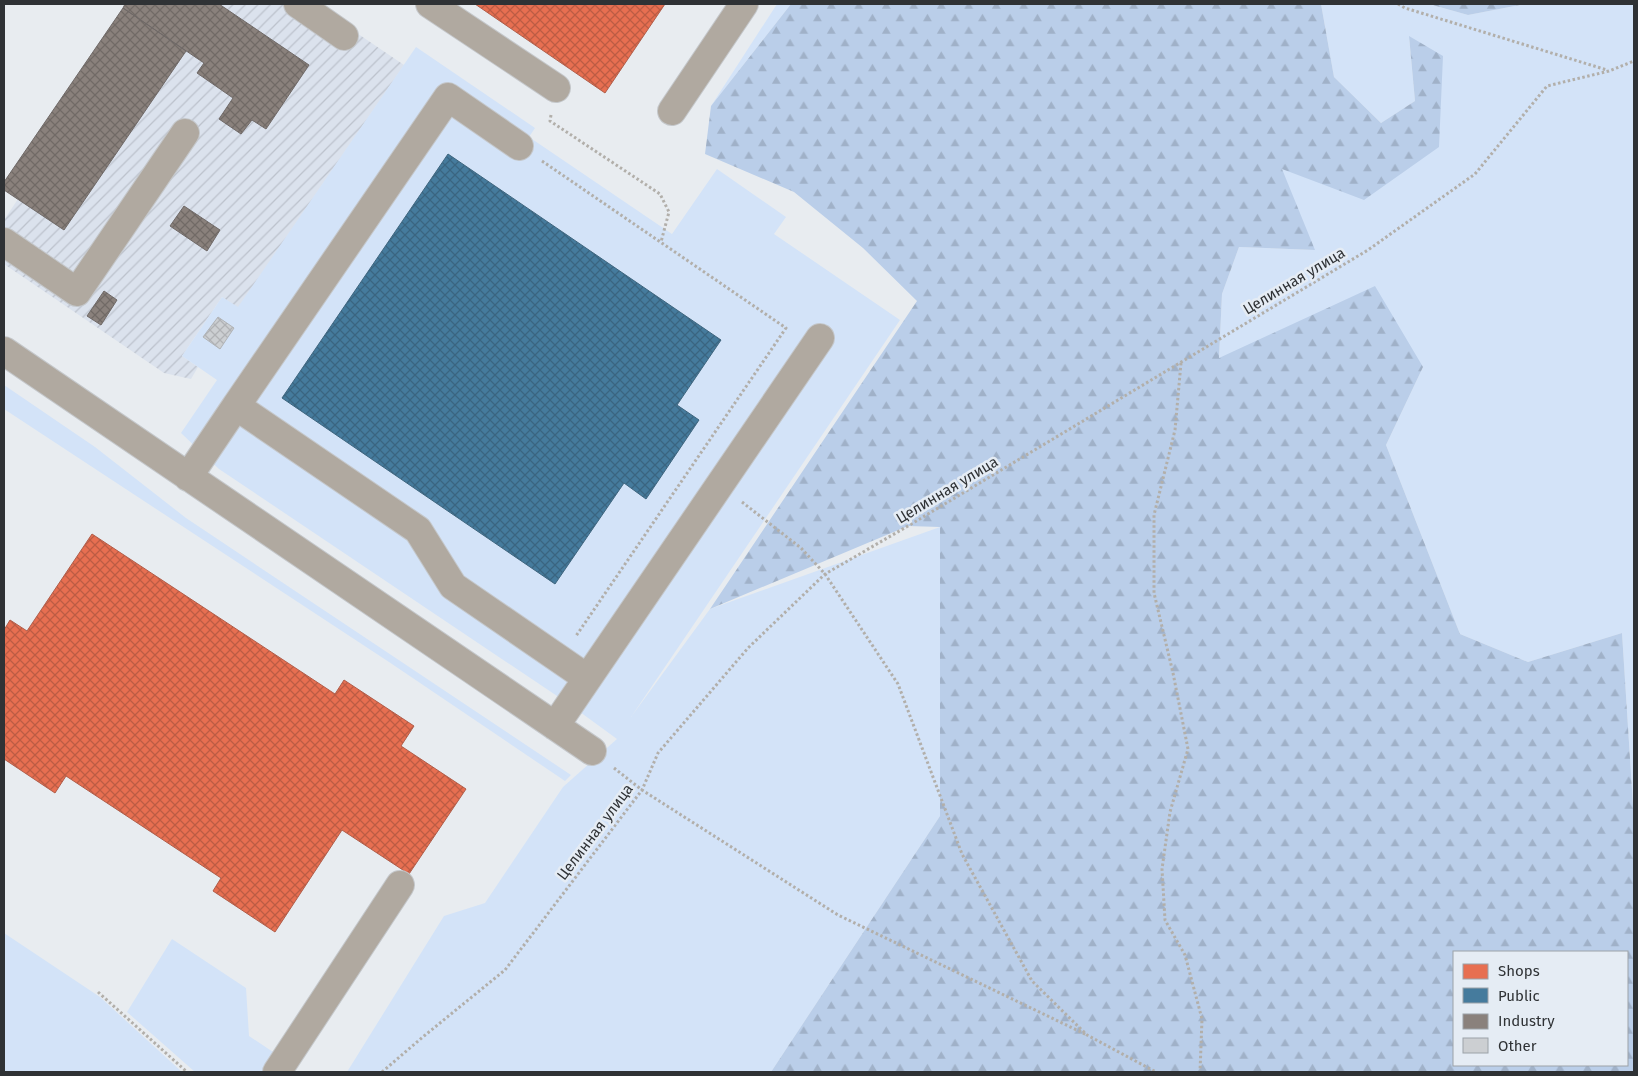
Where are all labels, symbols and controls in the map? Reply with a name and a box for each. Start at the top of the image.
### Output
street label: Целинная улица [1240,244,1348,318]
street label: Целинная улица [893,453,1001,527]
street label: Целинная улица [553,780,637,884]
legend [1453,951,1628,1066]
text: Shops [1498,962,1540,980]
text: Public [1498,987,1540,1005]
text: Industry [1498,1012,1555,1030]
text: Other [1498,1037,1537,1055]

